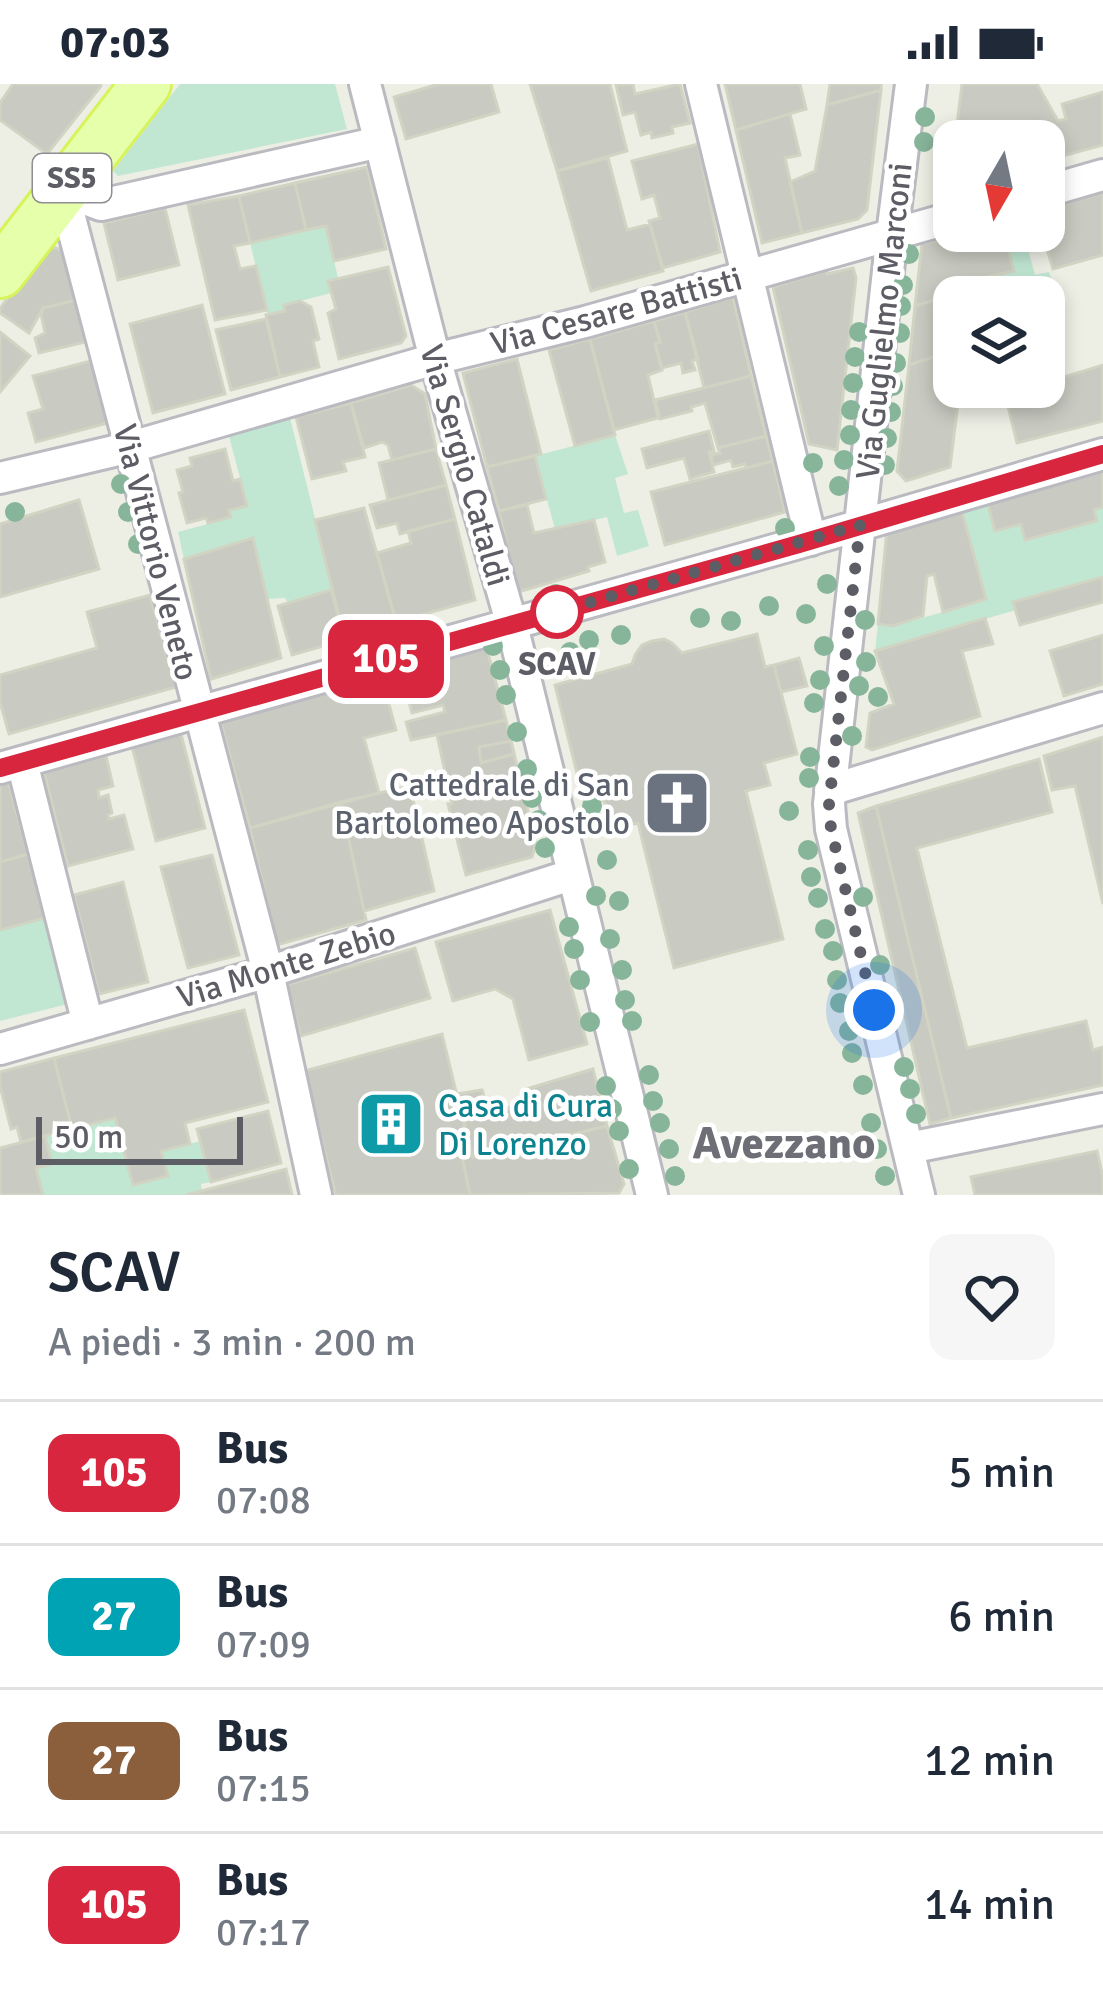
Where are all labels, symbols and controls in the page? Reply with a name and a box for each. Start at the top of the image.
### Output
text: 07:03 [60,15,170,70]
north arrow [933,120,1065,252]
map controls [933,120,1065,408]
road number: SS5 [33,154,111,202]
street label: Via Guglielmo Marconi [847,161,922,482]
street label: Via Cesare Battisti [486,258,746,365]
button: layers [933,276,1065,408]
street label: Via Sergio Cataldi [410,340,519,591]
street label: Via Vittorio Veneto [104,420,207,685]
marker: SCAV [532,587,582,637]
line badge: 105 [317,620,455,698]
text: 105 [352,633,420,684]
place label: SCAV [518,644,596,685]
place label: Cattedrale di San Bartolomeo Apostolo [334,765,630,844]
church icon: Cattedrale di San Bartolomeo Apostolo [642,768,712,838]
street label: Via Monte Zebio [172,913,401,1018]
your location [844,980,904,1040]
place label: Casa di Cura Di Lorenzo [438,1086,613,1165]
building icon: Casa di Cura Di Lorenzo [356,1089,426,1159]
scale bar [36,1111,243,1164]
district label: Avezzano [692,1116,876,1171]
text: 50 m [54,1117,123,1158]
button: heart [929,1234,1055,1360]
text: SCAV [48,1237,180,1308]
text: A piedi · 3 min · 200 m [48,1318,416,1366]
text: Bus [216,1421,288,1476]
text: 5 min [948,1445,1055,1500]
text: 105 [80,1447,148,1498]
text: 07:08 [216,1476,311,1524]
text: Bus [216,1565,288,1620]
text: 6 min [948,1589,1055,1644]
text: 27 [91,1591,137,1642]
text: 07:09 [216,1620,311,1668]
text: Bus [216,1709,288,1764]
text: 12 min [924,1733,1055,1788]
text: 27 [91,1735,137,1786]
text: 07:15 [216,1764,311,1812]
text: Bus [216,1853,288,1908]
text: 14 min [924,1877,1055,1932]
text: 105 [80,1879,148,1930]
text: 07:17 [216,1908,311,1956]

